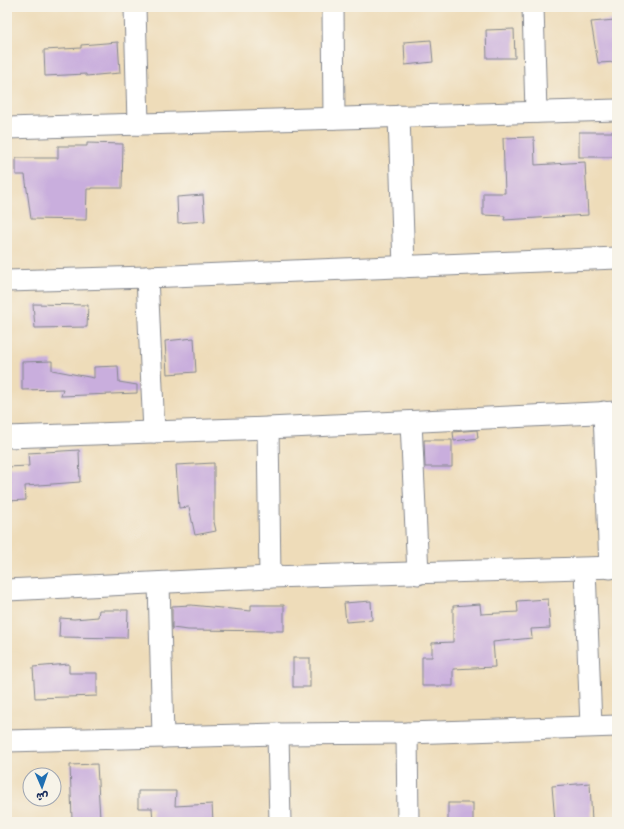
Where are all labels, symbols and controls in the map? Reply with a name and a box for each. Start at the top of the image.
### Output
north arrow [22,767,62,807]
text: ش [36,787,49,806]

